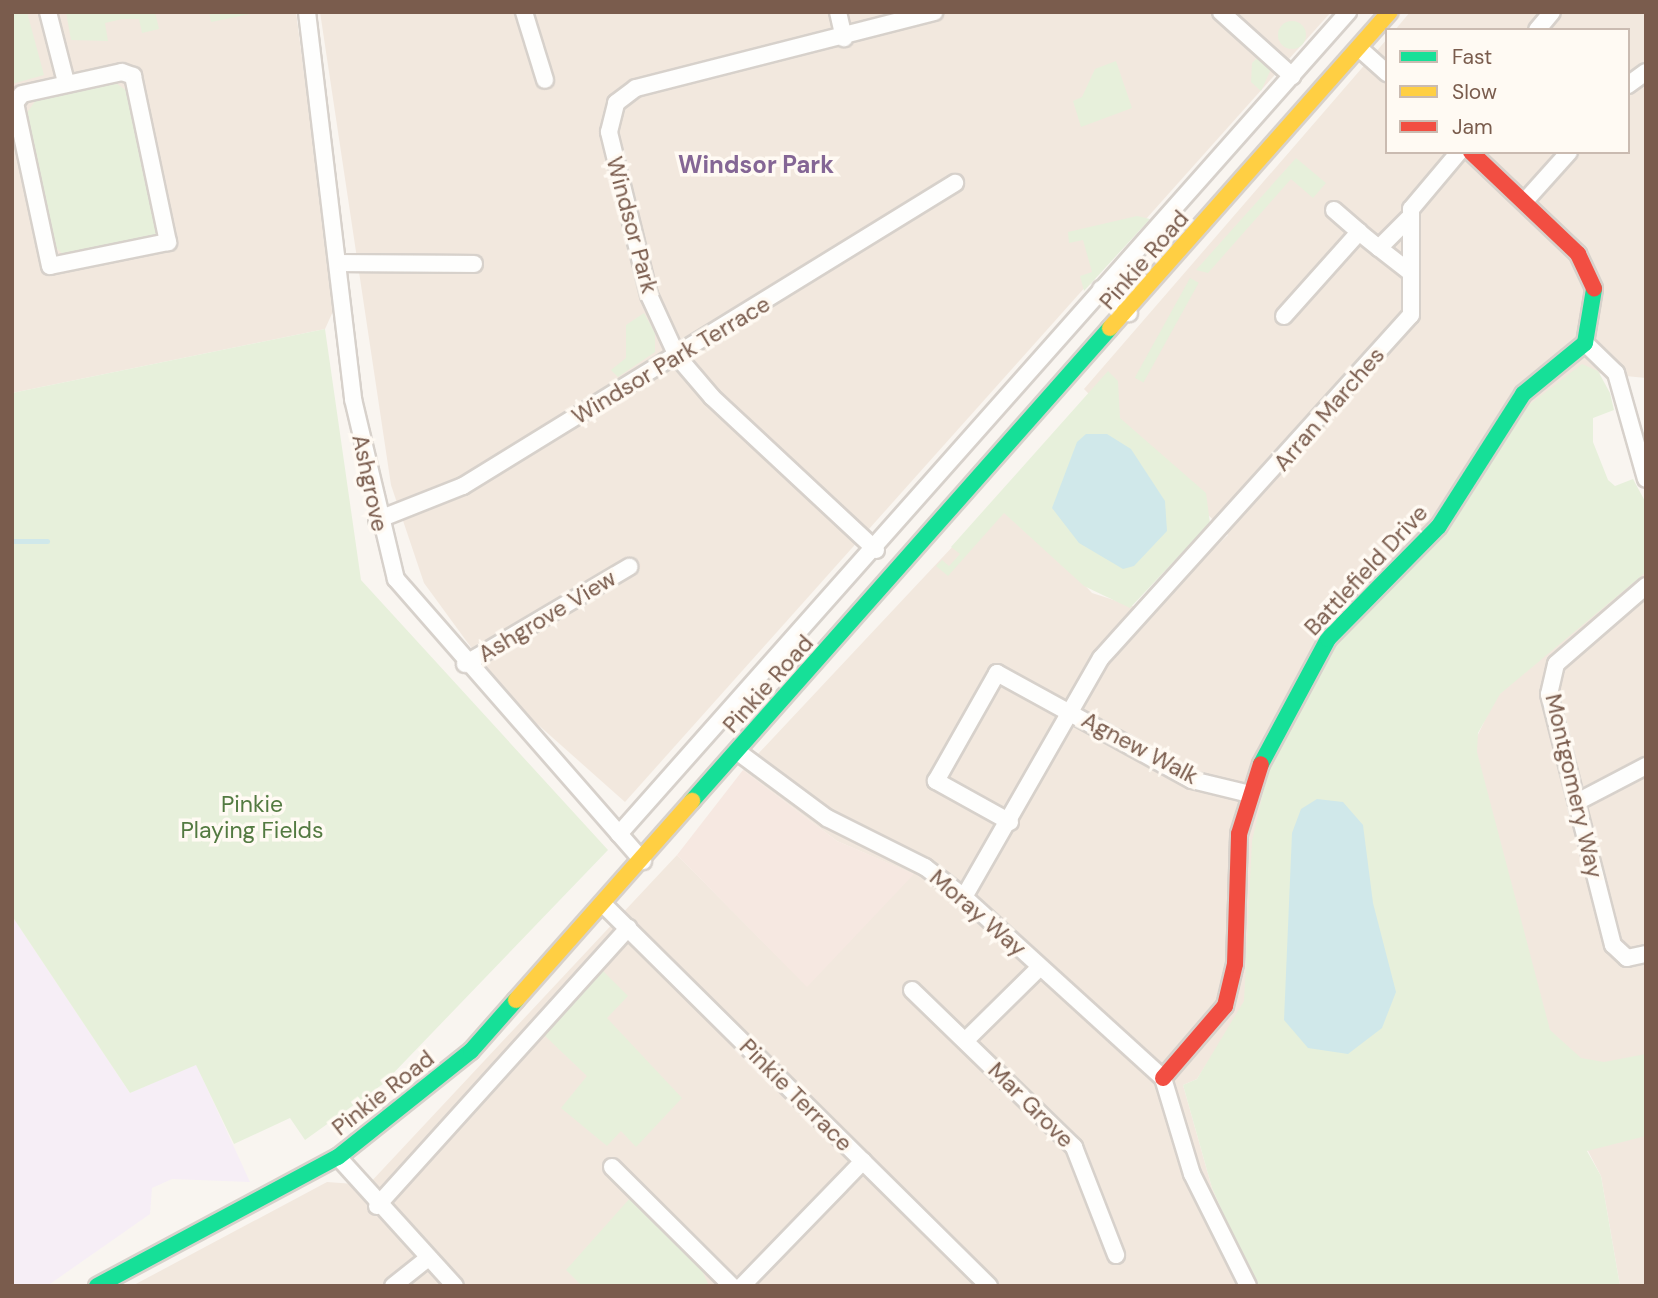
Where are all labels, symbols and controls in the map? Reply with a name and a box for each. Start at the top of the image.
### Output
legend [1385,28,1630,154]
text: Fast [1452,43,1492,71]
text: Slow [1452,78,1497,106]
text: Jam [1452,113,1493,141]
district label: Windsor Park [678,151,834,179]
street label: Windsor Park [600,154,664,296]
street label: Pinkie Road [1094,205,1194,315]
street label: Windsor Park Terrace [567,290,775,430]
street label: Arran Marches [1268,341,1390,477]
street label: Ashgrove [346,432,394,534]
street label: Battlefield Drive [1298,499,1434,641]
street label: Ashgrove View [473,564,621,668]
street label: Pinkie Road [717,629,819,739]
street label: Montgomery Way [1539,691,1609,881]
street label: Agnew Walk [1077,706,1203,790]
park label: Pinkie Playing Fields [180,790,324,844]
street label: Moray Way [924,864,1032,962]
street label: Pinkie Terrace [734,1033,858,1157]
street label: Pinkie Road [326,1045,440,1141]
street label: Mar Grove [982,1056,1080,1154]

